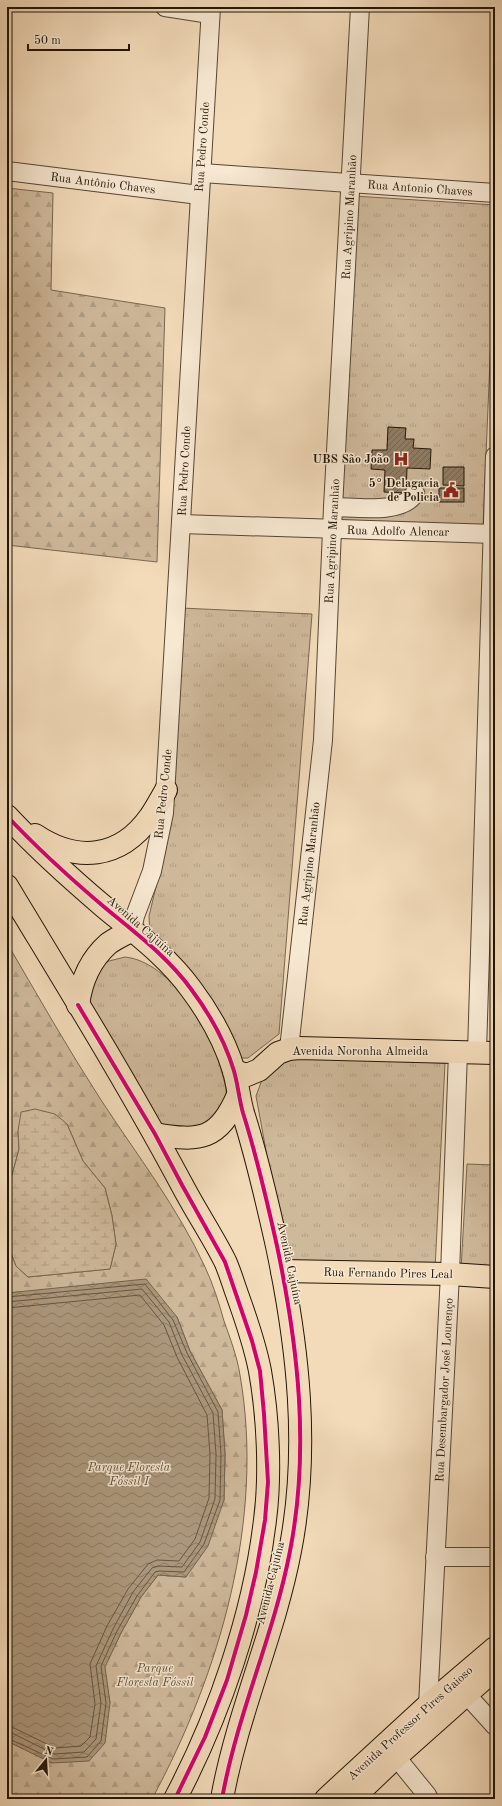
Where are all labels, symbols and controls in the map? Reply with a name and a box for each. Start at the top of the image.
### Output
scale bar [28,26,129,52]
text: 50 m [34,34,61,47]
street label: Rua Pedro Conde [194,101,212,192]
street label: Rua Agripino Maranhão [341,154,359,280]
street label: Rua Antônio Chaves [50,172,156,196]
street label: Rua Antonio Chaves [367,179,473,199]
street label: Rua Pedro Conde [177,425,193,516]
hospital icon: UBS São João [392,450,410,468]
place label: UBS São João [313,454,389,466]
place label: 5° Delagacia de Policia [369,477,439,504]
street label: Rua Agripino Maranhão [324,478,342,604]
public building icon: 5° Delagacia de Policia [442,481,460,499]
street label: Rua Adolfo Alencar [347,525,449,539]
street label: Rua Pedro Conde [153,748,175,840]
street label: Rua Agripino Maranhão [297,801,323,927]
street label: Avenida Cajuína [104,894,176,959]
street label: Avenida Noronha Almeida [292,1046,428,1058]
street label: Avenida Cajuína [274,1220,304,1306]
street label: Rua Fernando Pires Leal [323,1267,453,1281]
street label: Rua Desembargador José Lourenço [434,1298,456,1482]
park label: Parque Floresta Fóssil I [87,1462,171,1488]
street label: Avenida Cajuína [255,1541,287,1626]
park label: Parque Floresta Fóssil [115,1663,194,1689]
street label: Avenida Professor Pires Gaioso [346,1665,475,1783]
north arrow [26,1740,66,1780]
text: N [43,1745,55,1759]

